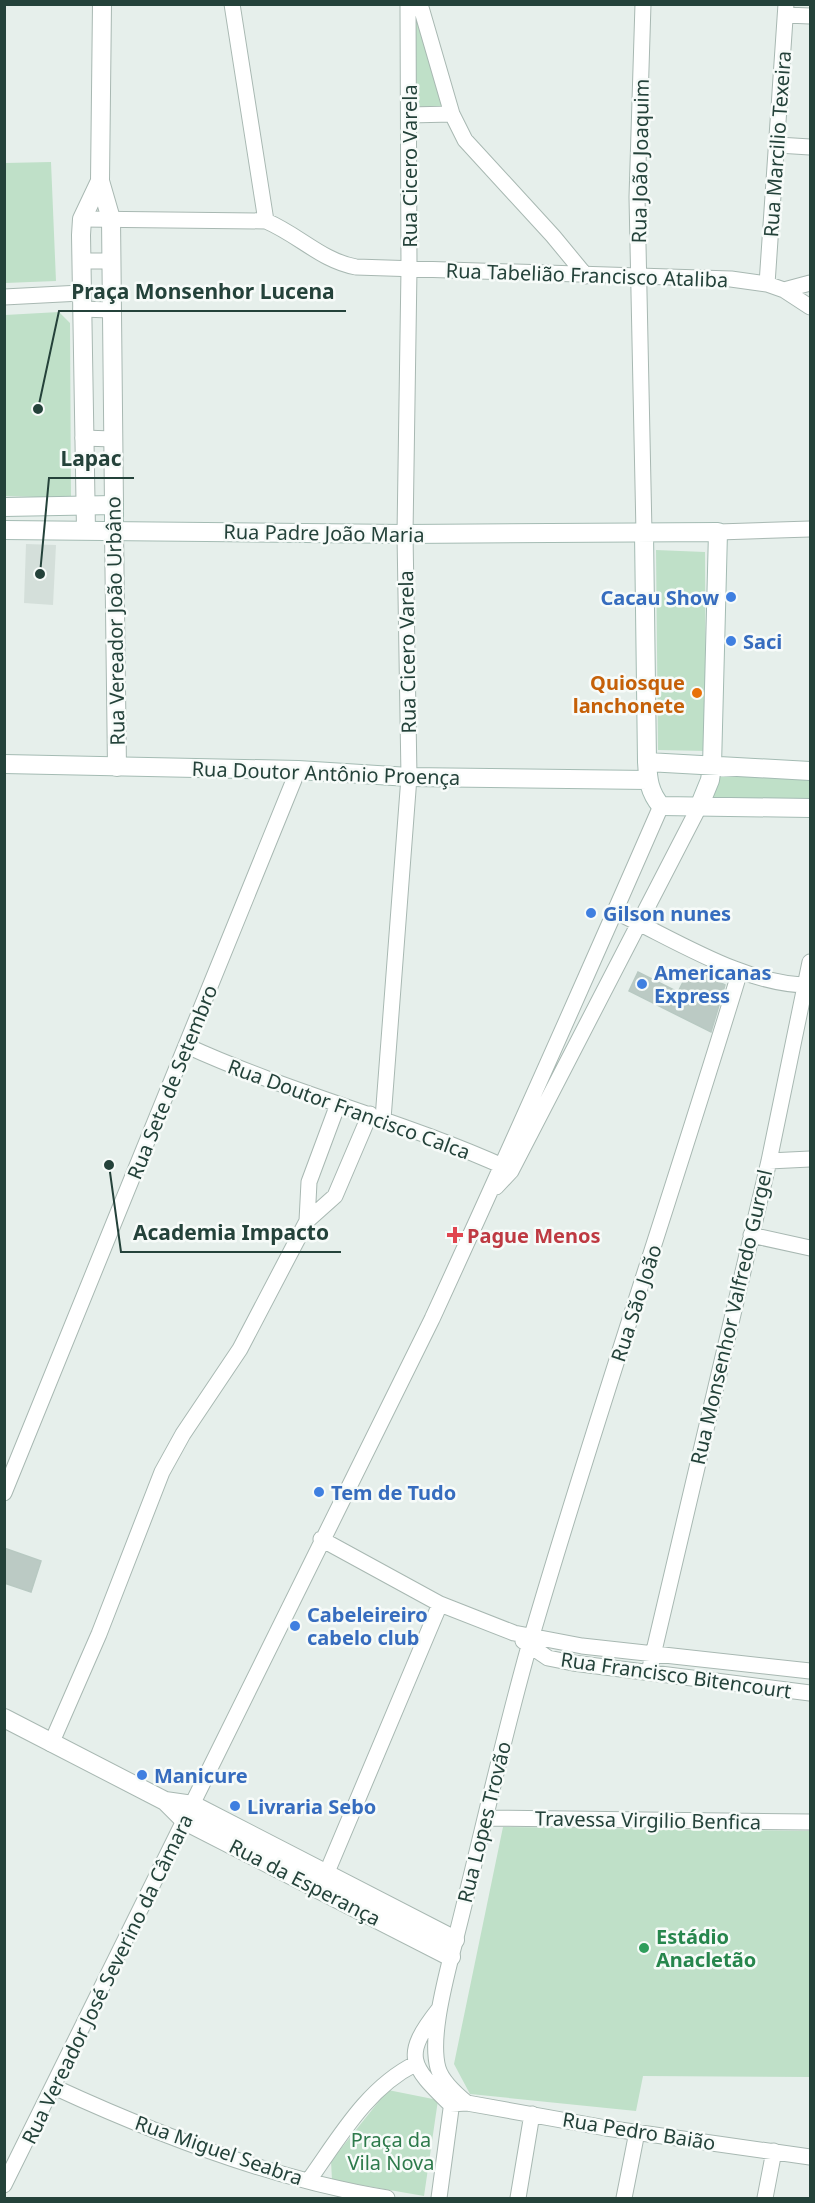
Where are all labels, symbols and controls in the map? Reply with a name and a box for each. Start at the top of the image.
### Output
street label: Rua Marcilio Texeira [757,50,797,238]
street label: Rua João Joaquim [625,78,655,244]
street label: Rua Cicero Varela [396,84,423,248]
street label: Rua Tabelião Francisco Ataliba [445,257,729,293]
callout: Praça Monsenhor Lucena [59,272,346,311]
text: Praça Monsenhor Lucena [71,277,335,305]
callout: Lapac [49,439,134,478]
text: Lapac [60,444,122,472]
street label: Rua Vereador João Urbâno [99,496,131,746]
street label: Rua Padre João Maria [223,518,425,548]
street label: Rua Cicero Varela [392,570,422,734]
place label: Cacau Show [600,584,719,611]
marker: Cacau Show [724,590,738,604]
place label: Saci [743,628,782,655]
marker: Saci [724,634,738,648]
place label: Quiosque lanchonete [573,669,685,719]
marker: Quiosque lanchonete [690,686,704,700]
street label: Rua Doutor Antônio Proença [191,755,461,791]
place label: Gilson nunes [603,900,731,927]
marker: Gilson nunes [584,906,598,920]
place label: Americanas Express [654,959,772,1009]
marker: Americanas Express [635,977,649,991]
street label: Rua Sete de Setembro [121,981,223,1183]
street label: Rua Doutor Francisco Calca [224,1053,474,1165]
street label: Rua Monsenhor Valfredo Gurgel [684,1167,778,1467]
callout: Academia Impacto [121,1213,341,1252]
text: Academia Impacto [133,1218,329,1246]
place label: Pague Menos [467,1222,601,1249]
marker: Pague Menos [448,1228,462,1242]
street label: Rua São João [604,1241,668,1365]
place label: Tem de Tudo [331,1479,456,1506]
marker: Tem de Tudo [312,1485,326,1499]
place label: Cabeleireiro cabelo club [307,1601,428,1651]
marker: Cabeleireiro cabelo club [288,1619,302,1633]
street label: Rua Francisco Bitencourt [559,1645,793,1705]
street label: Rua Lopes Trovão [451,1739,517,1905]
place label: Manicure [154,1762,248,1789]
marker: Manicure [135,1768,149,1782]
place label: Livraria Sebo [247,1793,376,1820]
marker: Livraria Sebo [228,1799,242,1813]
street label: Travessa Virgilio Benfica [535,1805,761,1835]
street label: Rua Vereador José Severino da Câmara [15,1810,199,2148]
street label: Rua da Esperança [225,1832,385,1932]
place label: Estádio Anacletão [656,1923,756,1973]
marker: Estádio Anacletão [637,1941,651,1955]
street label: Rua Pedro Baião [560,2106,718,2156]
street label: Rua Miguel Seabra [132,2109,306,2191]
park label: Praça da Vila Nova [347,2126,435,2176]

